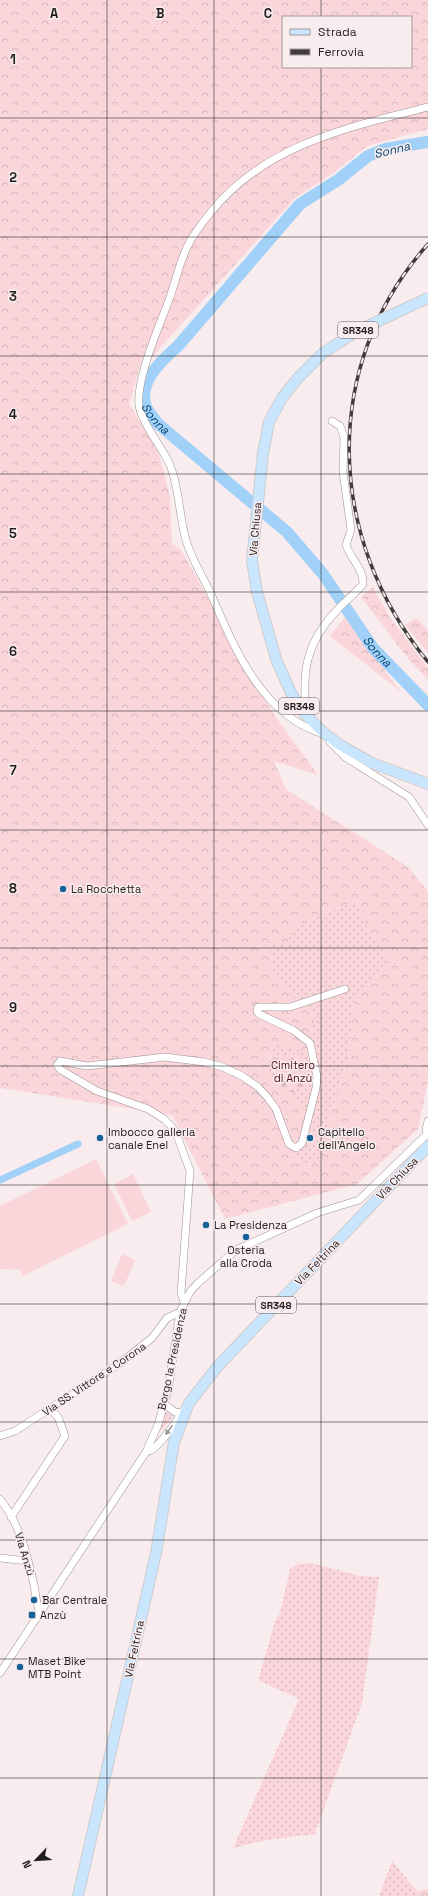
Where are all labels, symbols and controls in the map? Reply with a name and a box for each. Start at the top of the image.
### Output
text: A [50,5,59,22]
text: B [156,5,165,22]
text: C [264,5,272,22]
legend [282,16,412,68]
text: Strada [318,24,357,40]
text: Ferrovia [318,44,364,60]
text: 1 [10,51,16,68]
water label: Sonna [372,138,412,162]
text: 2 [9,169,17,186]
text: 3 [9,288,17,305]
road number: SR348 [338,322,378,338]
water label: Sonna [137,401,173,438]
text: 4 [9,406,17,423]
street label: Via Chiusa [246,501,264,556]
text: 5 [9,525,17,542]
water label: Sonna [359,633,395,671]
text: 6 [9,643,17,660]
road number: SR348 [279,698,319,714]
text: 7 [9,762,17,779]
text: 8 [9,880,17,897]
place label: La Rocchetta [71,882,142,896]
marker: La Rocchetta [58,884,68,894]
text: 9 [9,999,17,1016]
park label: Cimitero di Anzù [271,1058,315,1085]
place label: Imbocco galleria canale Enel [108,1125,196,1152]
place label: Capitello dell'Angelo [318,1125,376,1152]
marker: Imbocco galleria canale Enel [95,1133,105,1143]
marker: Capitello dell'Angelo [305,1133,315,1143]
street label: Via Chiusa [373,1153,421,1202]
place label: La Presidenza [214,1218,288,1232]
marker: La Presidenza [201,1220,211,1230]
marker: Osteria alla Croda [241,1232,251,1242]
street label: Via Feltrina [292,1236,343,1288]
place label: Osteria alla Croda [220,1243,273,1270]
road number: SR348 [256,1297,296,1313]
street label: Borgo la Presidenza [154,1306,190,1412]
street label: Via SS. Vittore e Corona [39,1339,149,1419]
one-way arrow [165,1424,173,1435]
street label: Via Anzù [12,1531,38,1577]
place label: Bar Centrale [42,1593,107,1607]
marker: Bar Centrale [29,1595,39,1605]
place label: Anzù [40,1608,66,1622]
marker: Anzù [27,1610,37,1620]
street label: Via Feltrina [121,1618,147,1679]
place label: Maset Bike MTB Point [28,1654,86,1681]
marker: Maset Bike MTB Point [15,1662,25,1672]
north arrow [16,1840,56,1880]
text: N [19,1858,35,1871]

